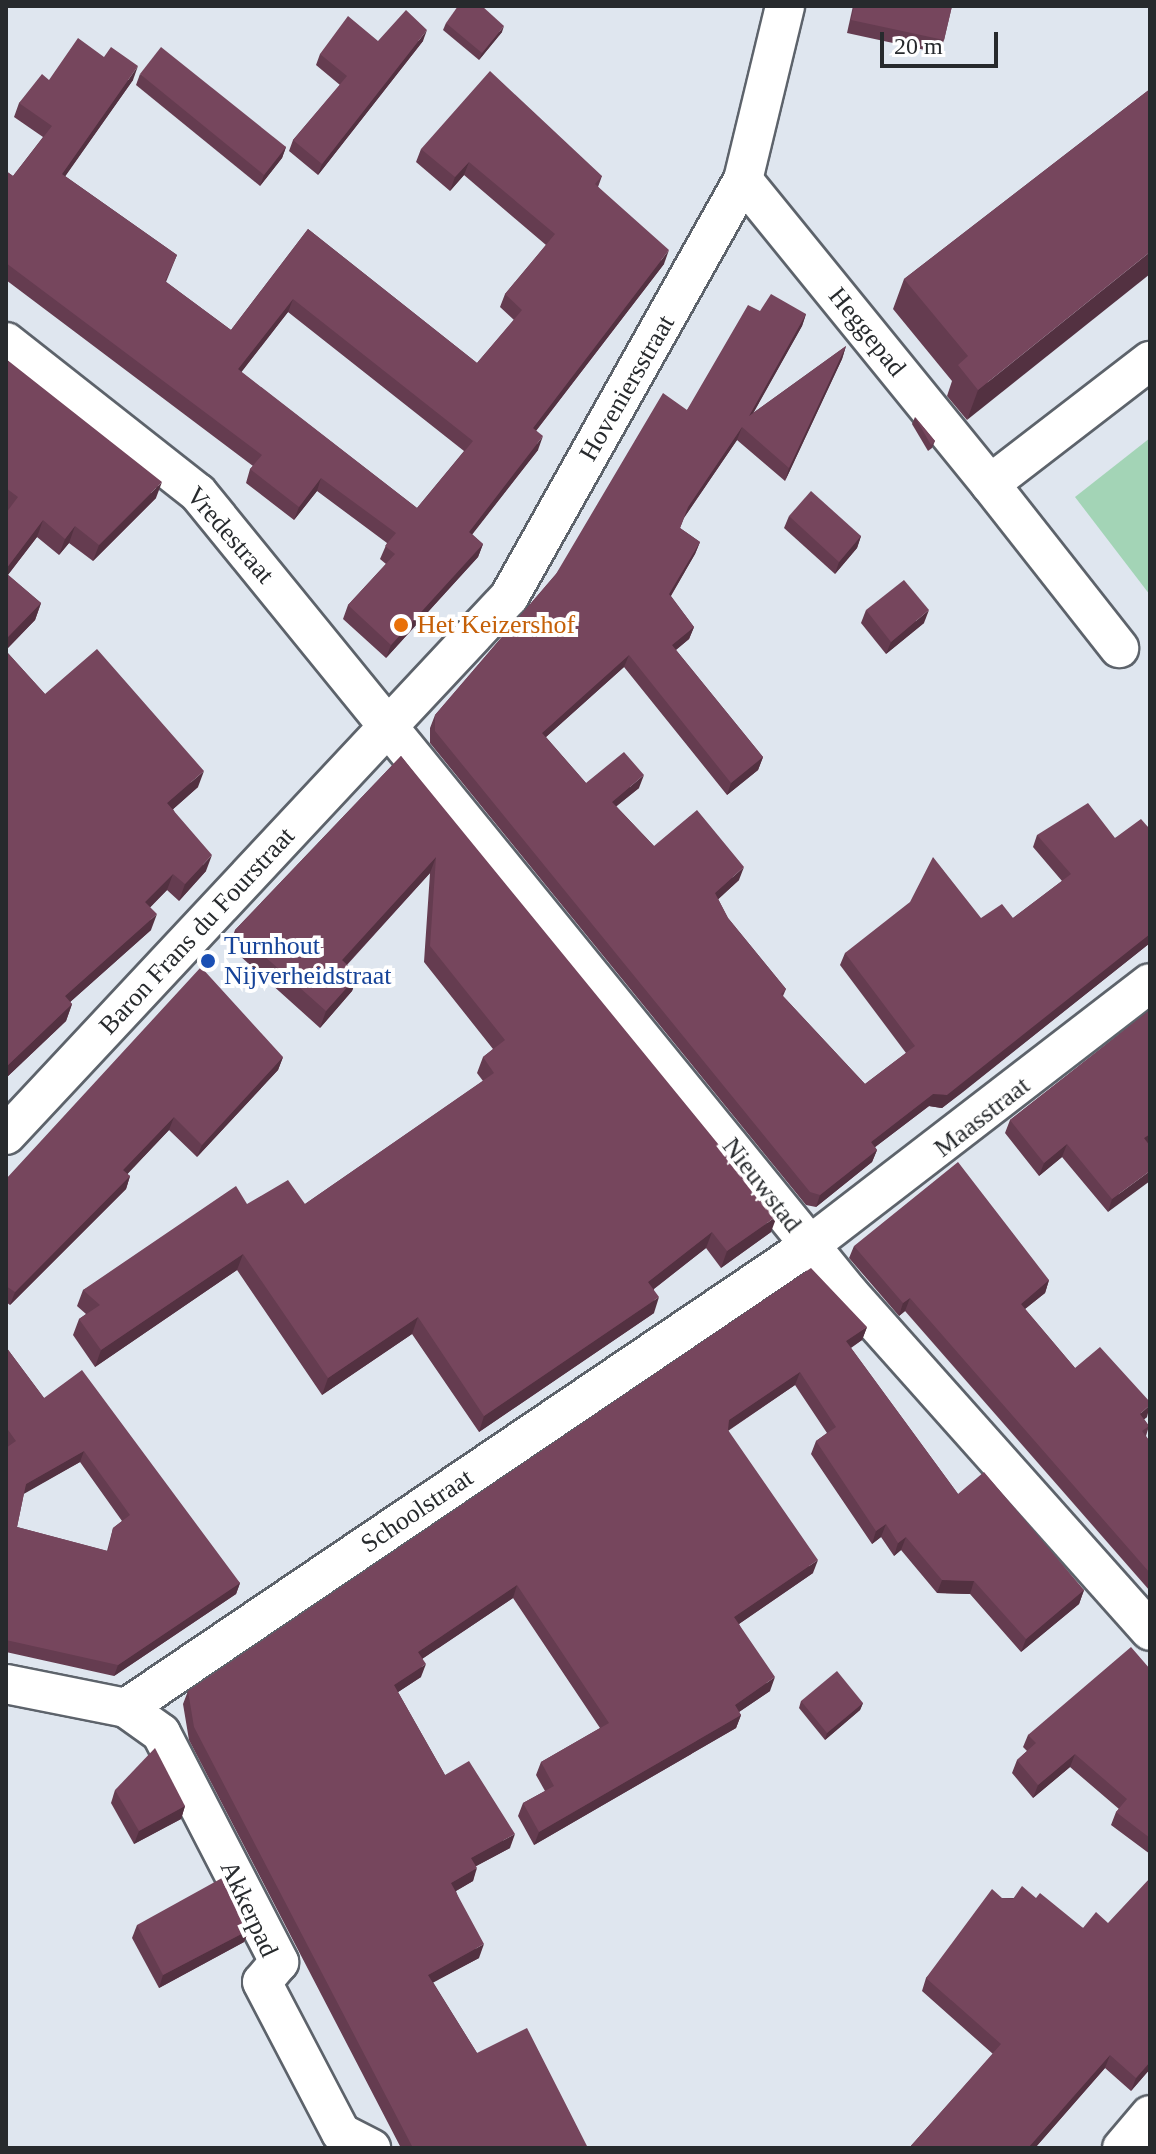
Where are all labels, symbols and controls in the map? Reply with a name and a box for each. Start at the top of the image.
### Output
scale bar [884,16,1002,66]
text: 20 m [894,33,943,59]
street label: Heggepad [822,281,912,383]
street label: Hoveniersstraat [573,310,681,466]
street label: Vredestraat [179,480,281,590]
place label: Het Keizershof [417,609,575,641]
marker: Het Keizershof [392,616,410,634]
street label: Baron Frans du Fourstraat [93,821,301,1041]
place label: Turnhout Nijverheidstraat [224,930,391,992]
marker: Turnhout Nijverheidstraat [199,952,217,970]
street label: Maasstraat [928,1070,1036,1164]
street label: Nieuwstad [715,1132,809,1238]
street label: Schoolstraat [355,1462,479,1560]
street label: Akkerpad [213,1856,285,1962]

